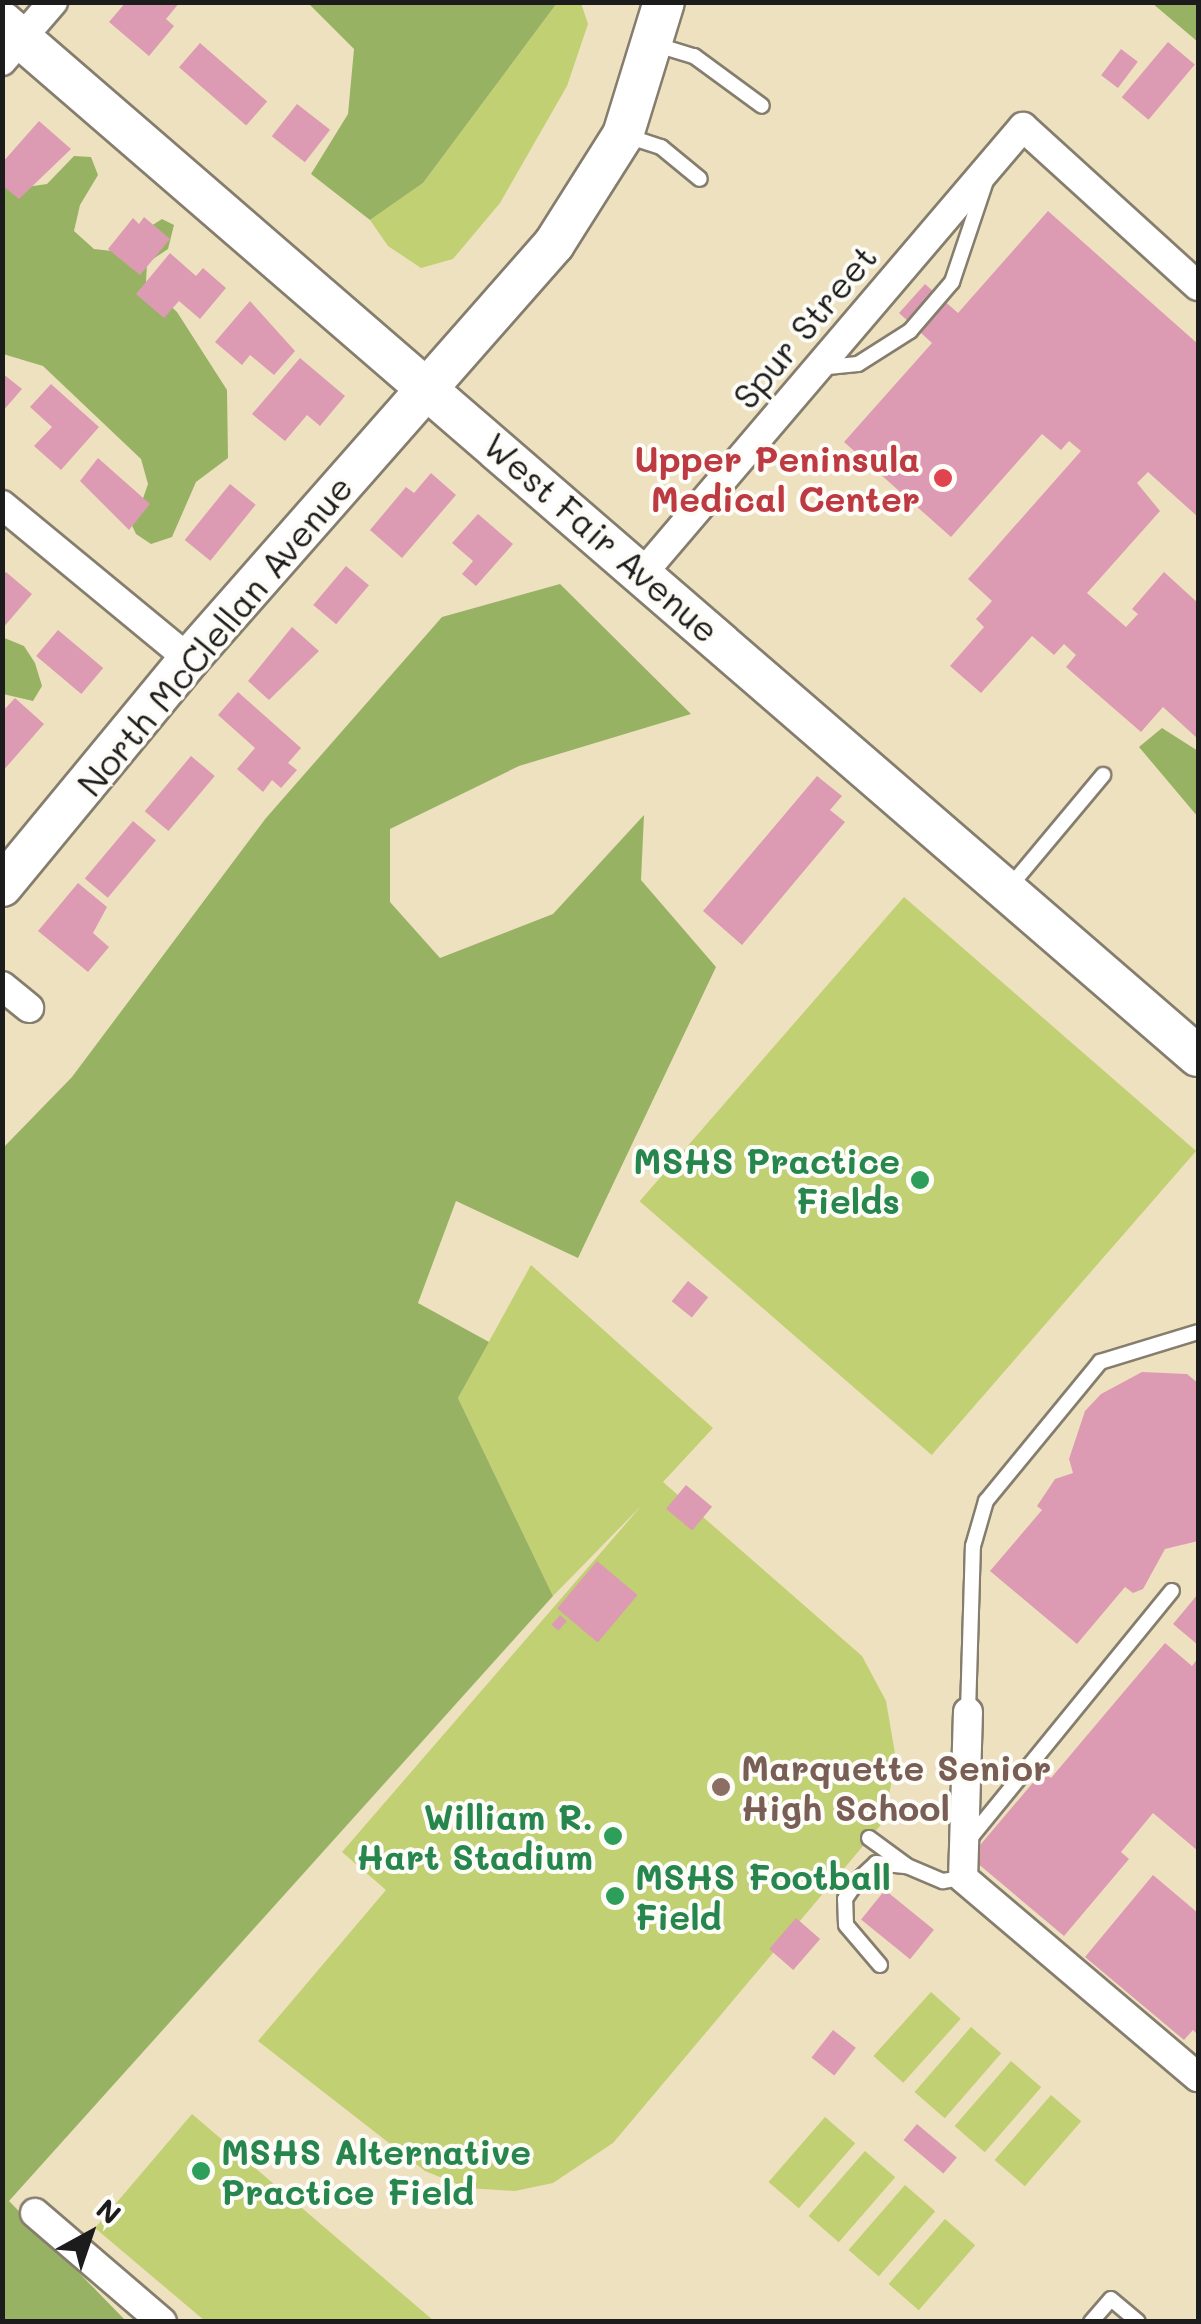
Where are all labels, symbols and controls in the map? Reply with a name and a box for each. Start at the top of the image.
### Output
street label: Spur Street [723,236,885,416]
street label: West Fair Avenue [476,423,728,651]
place label: Upper Peninsula Medical Center [634,437,920,519]
marker: Upper Peninsula Medical Center [930,465,956,491]
street label: North McClellan Avenue [68,466,360,804]
place label: MSHS Practice Fields [633,1139,900,1221]
marker: MSHS Practice Fields [909,1169,931,1191]
place label: Marquette Senior High School [741,1746,1051,1828]
marker: Marquette Senior High School [710,1776,732,1798]
place label: William R. Hart Stadium [356,1795,593,1877]
marker: William R. Hart Stadium [602,1825,624,1847]
place label: MSHS Football Field [635,1855,891,1937]
marker: MSHS Football Field [604,1885,626,1907]
place label: MSHS Alternative Practice Field [221,2130,531,2212]
marker: MSHS Alternative Practice Field [190,2160,212,2182]
north arrow [40,2184,140,2284]
text: N [90,2190,129,2232]

